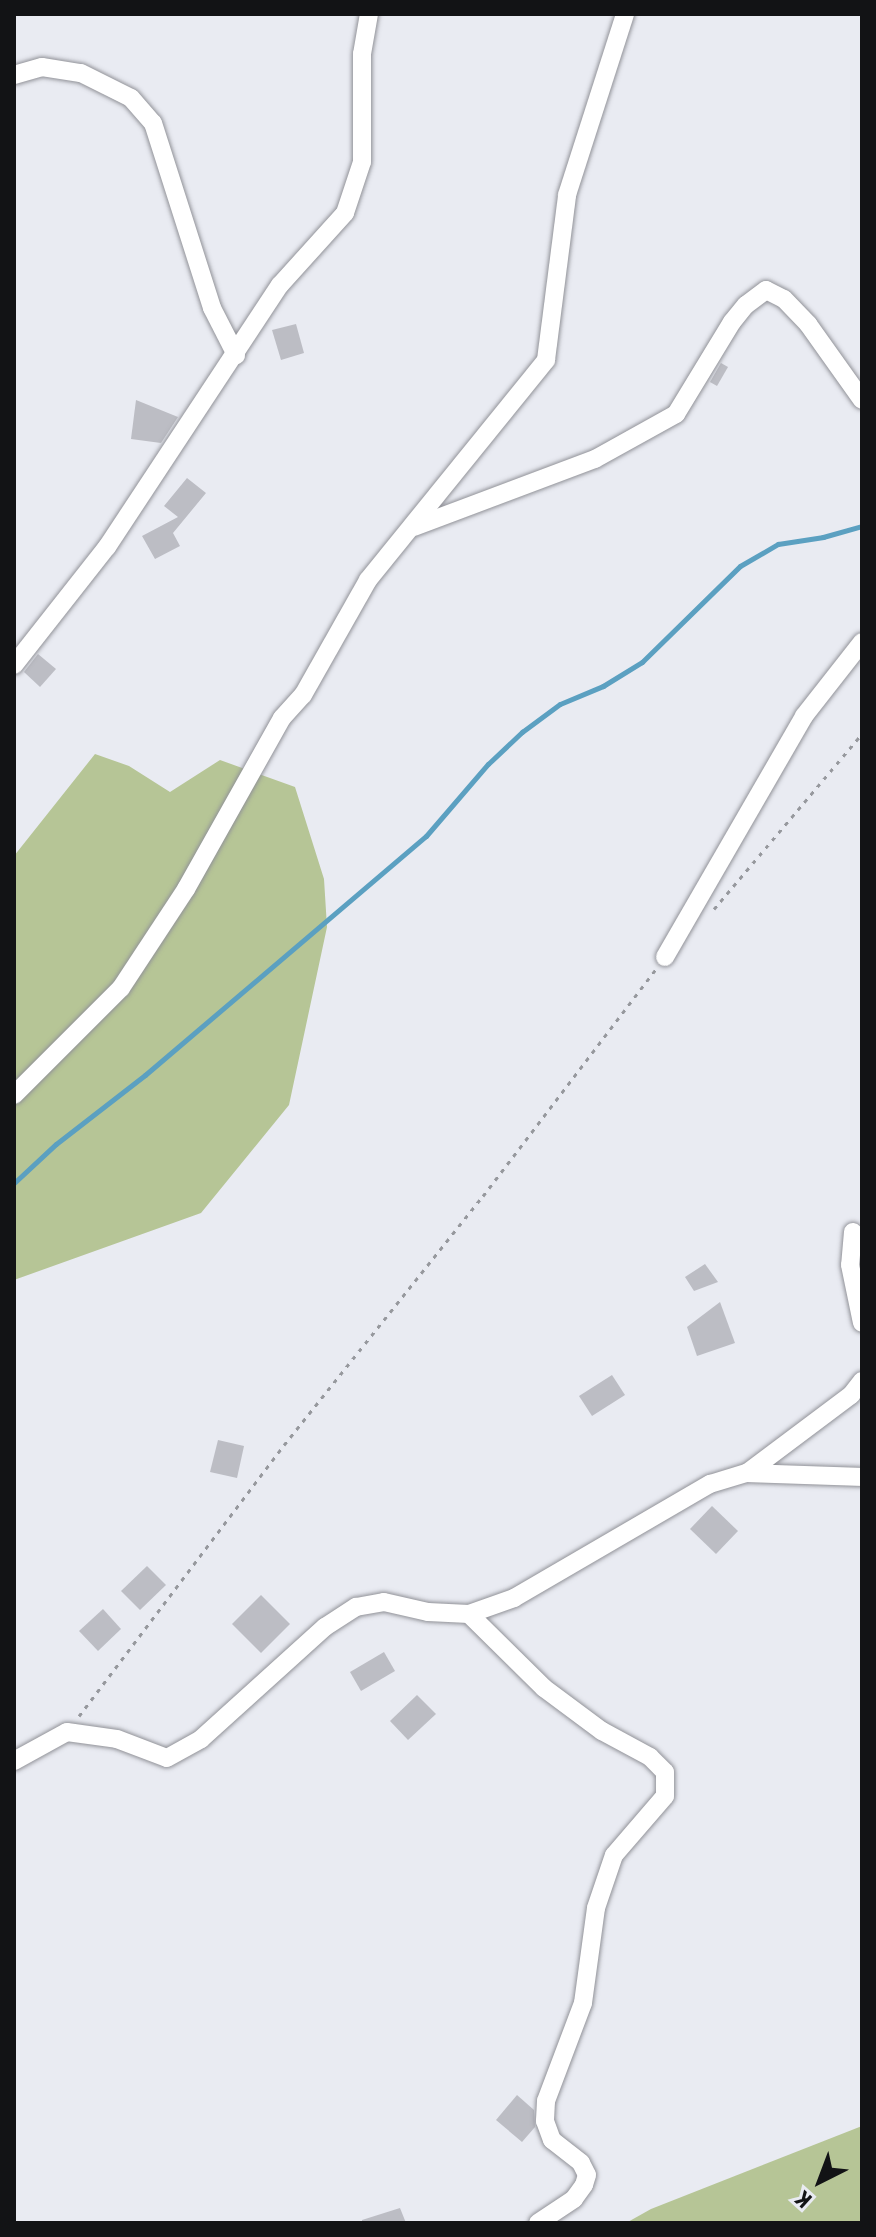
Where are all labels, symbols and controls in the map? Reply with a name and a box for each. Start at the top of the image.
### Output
north arrow [780,2141,860,2221]
text: K [791,2186,816,2213]

